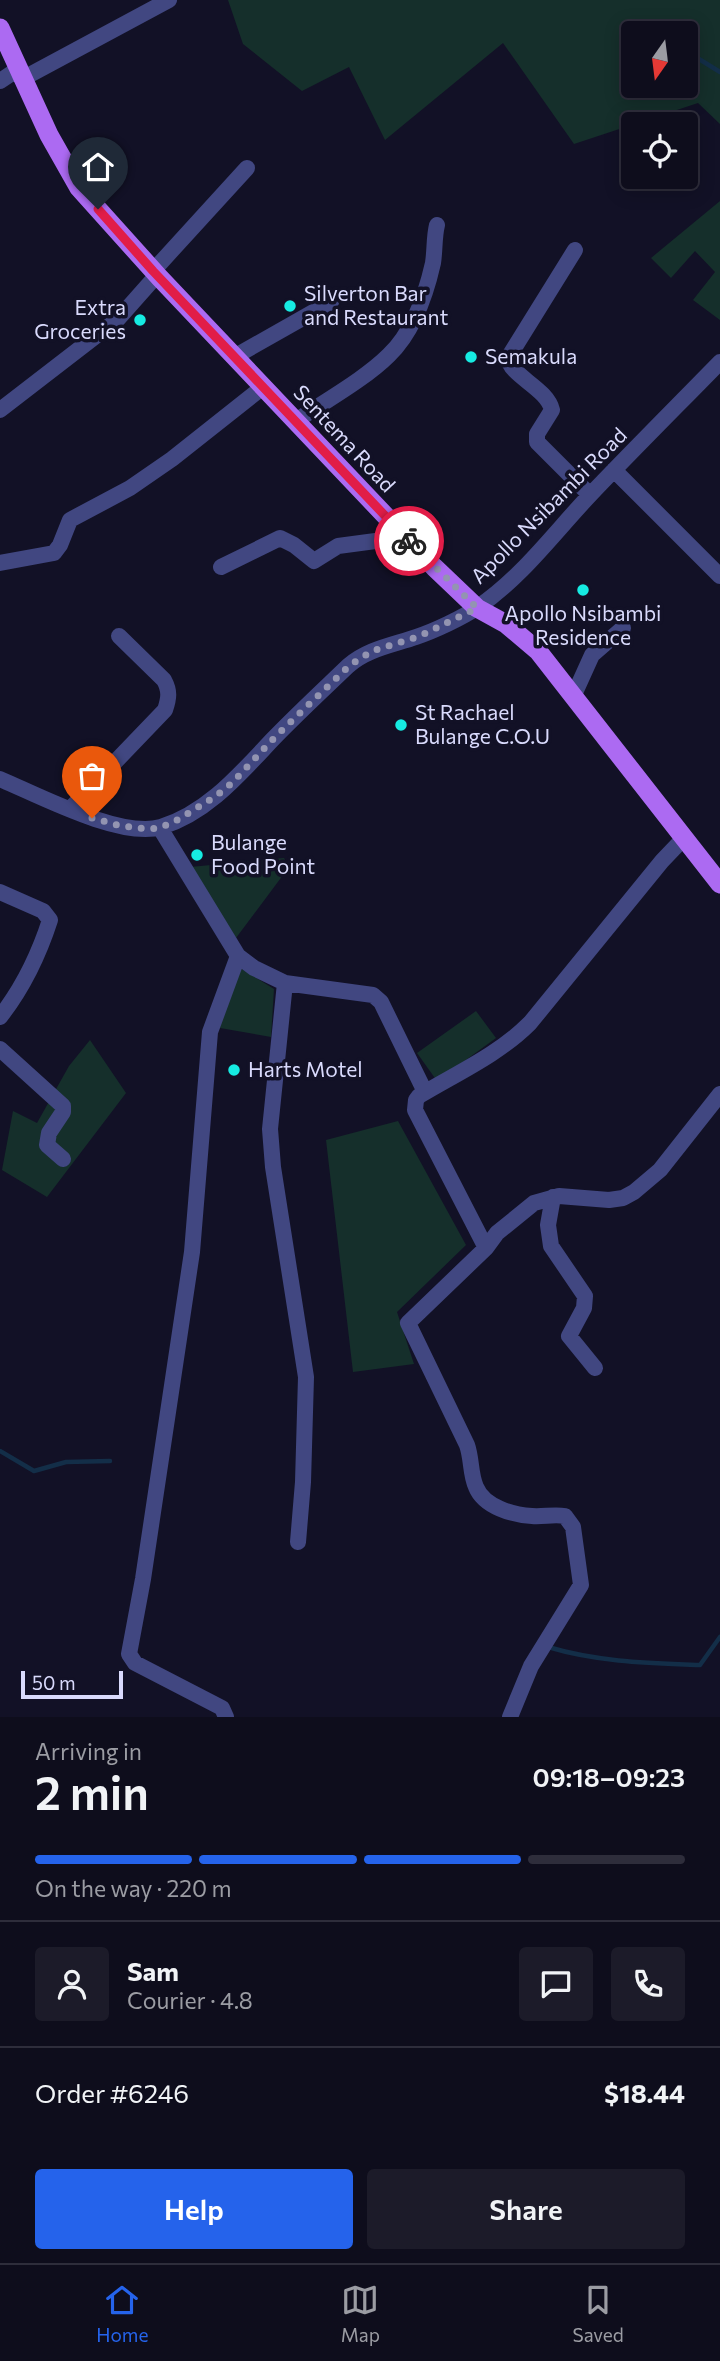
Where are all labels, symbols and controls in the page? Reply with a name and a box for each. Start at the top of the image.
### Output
north arrow [621,21,698,98]
map controls [621,21,698,189]
button: locate [621,112,698,189]
pin [68,137,128,209]
icon: home [79,148,117,186]
place label: Silverton Bar and Restaurant [304,280,448,329]
place label: Extra Groceries [34,294,126,343]
marker: Silverton Bar and Restaurant [282,298,298,314]
marker: Extra Groceries [132,312,148,328]
place label: Semakula [485,343,577,368]
marker: Semakula [463,349,479,365]
street label: Sentema Road [289,379,401,497]
street label: Apollo Nsibambi Road [465,422,631,588]
courier [374,506,444,576]
icon: bike [390,522,428,560]
marker: Apollo Nsibambi Residence [575,582,591,598]
place label: Apollo Nsibambi Residence [504,600,662,649]
place label: St Rachael Bulange C.O.U [415,699,550,748]
marker: St Rachael Bulange C.O.U [393,717,409,733]
pin [62,746,122,818]
icon: bag [73,757,111,795]
place label: Bulange Food Point [211,829,315,878]
marker: Bulange Food Point [189,847,205,863]
place label: Harts Motel [248,1056,363,1081]
marker: Harts Motel [226,1062,242,1078]
scale bar [21,1668,122,1700]
text: 50 m [32,1671,76,1694]
text: Arriving in [35,1737,142,1765]
text: 09:18–09:23 [533,1761,685,1792]
text: 2 min [35,1763,149,1819]
text: On the way · 220 m [35,1874,232,1902]
button: person [35,1947,109,2021]
button: chat [519,1947,593,2021]
button: phone [611,1947,685,2021]
text: Sam [127,1955,179,1986]
text: Courier · 4.8 [127,1986,253,2014]
text: Order #6246 [35,2077,189,2108]
text: $18.44 [604,2077,685,2108]
button: Help [35,2169,353,2249]
button: Share [367,2169,685,2249]
tab: Home [96,2281,148,2346]
tab: Map [341,2281,380,2346]
tab: Saved [572,2281,624,2346]

